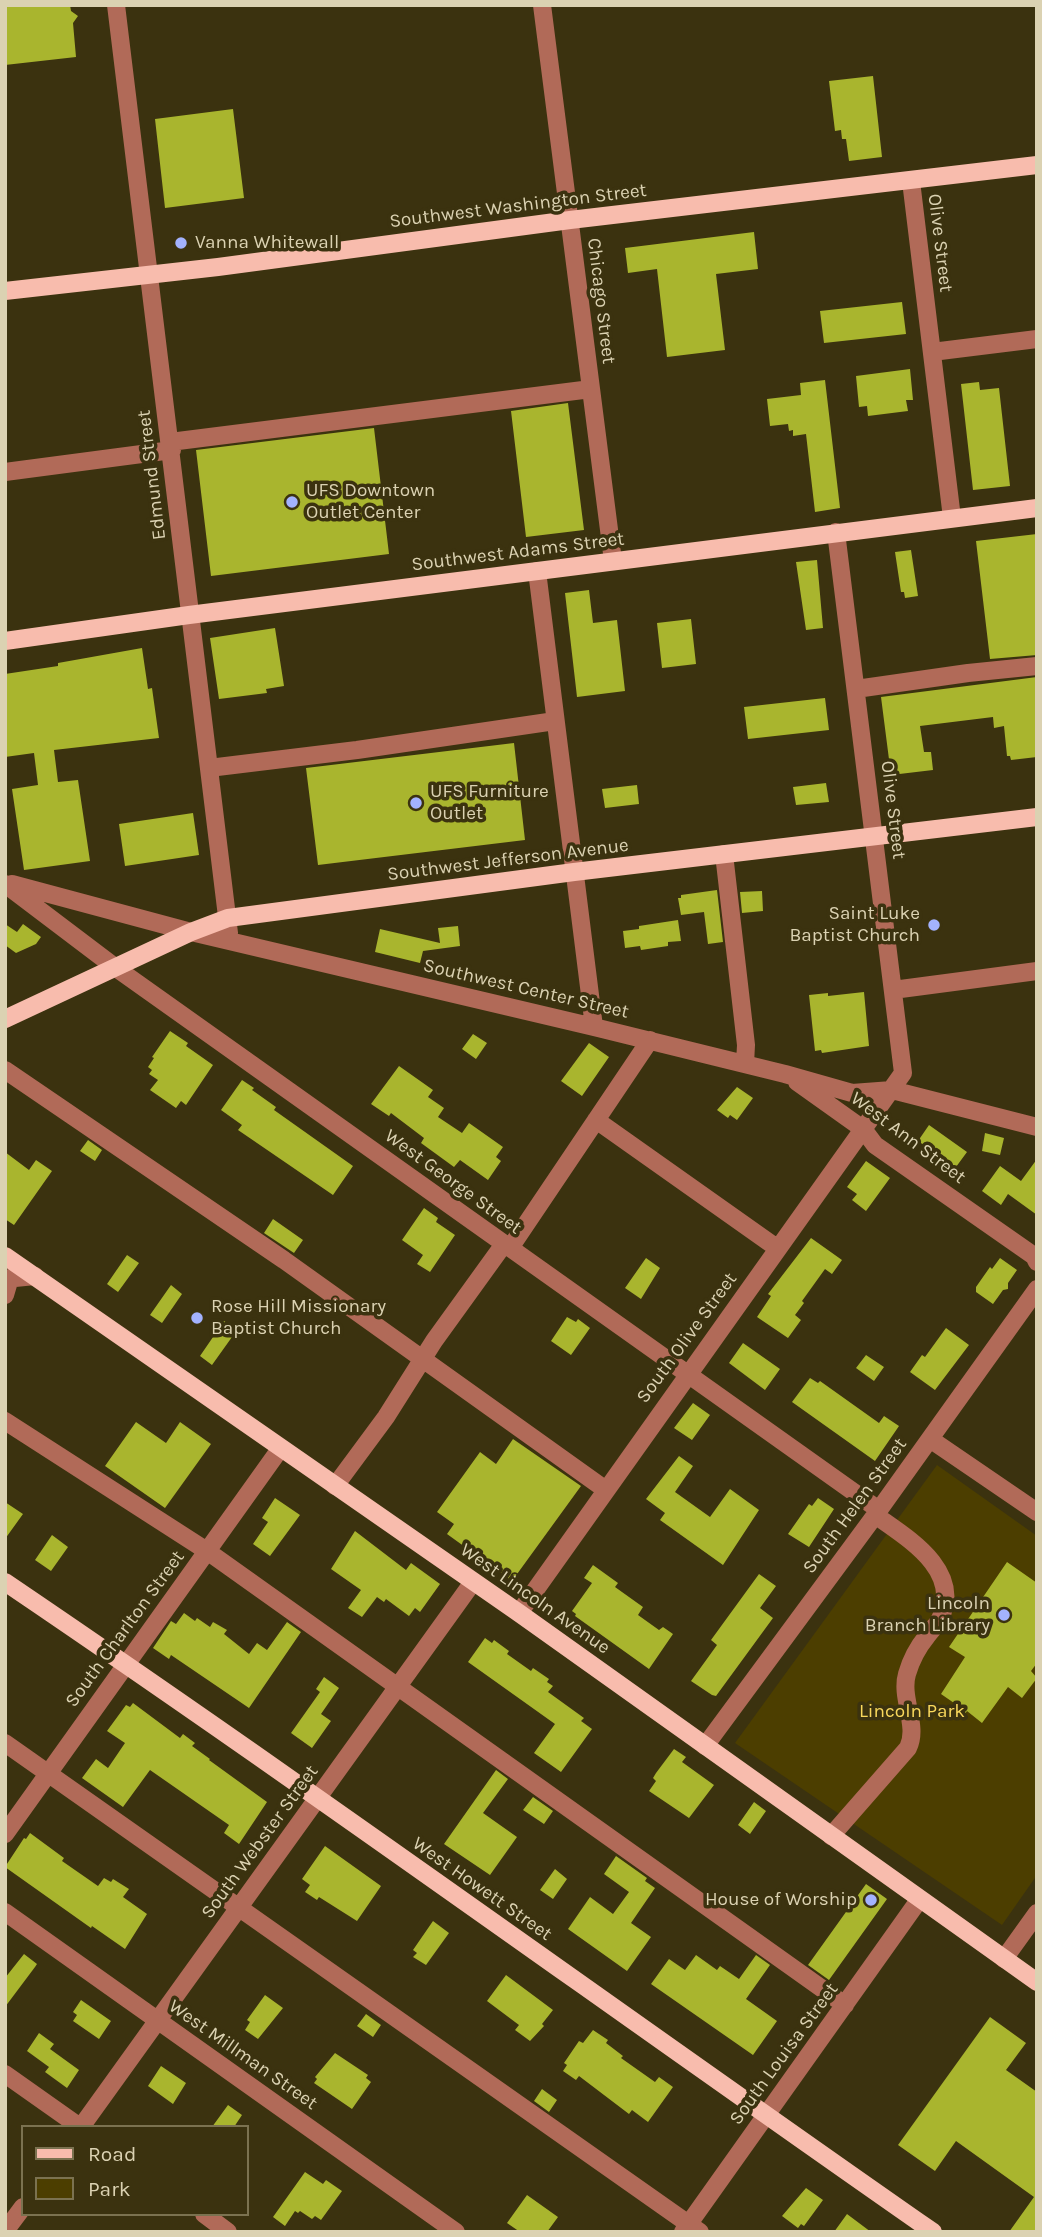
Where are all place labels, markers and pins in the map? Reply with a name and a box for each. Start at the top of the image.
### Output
place label: Vanna Whitewall [195,232,339,254]
marker: Vanna Whitewall [173,235,189,251]
place label: UFS Downtown Outlet Center [306,480,435,524]
marker: UFS Downtown Outlet Center [284,494,300,510]
place label: UFS Furniture Outlet [430,781,549,825]
marker: UFS Furniture Outlet [408,795,424,811]
place label: Saint Luke Baptist Church [789,903,920,947]
marker: Saint Luke Baptist Church [926,917,942,933]
place label: Rose Hill Missionary Baptist Church [211,1296,386,1340]
marker: Rose Hill Missionary Baptist Church [189,1310,205,1326]
place label: Lincoln Branch Library [865,1593,990,1637]
marker: Lincoln Branch Library [996,1607,1012,1623]
place label: House of Worship [705,1889,857,1911]
marker: House of Worship [863,1892,879,1908]

